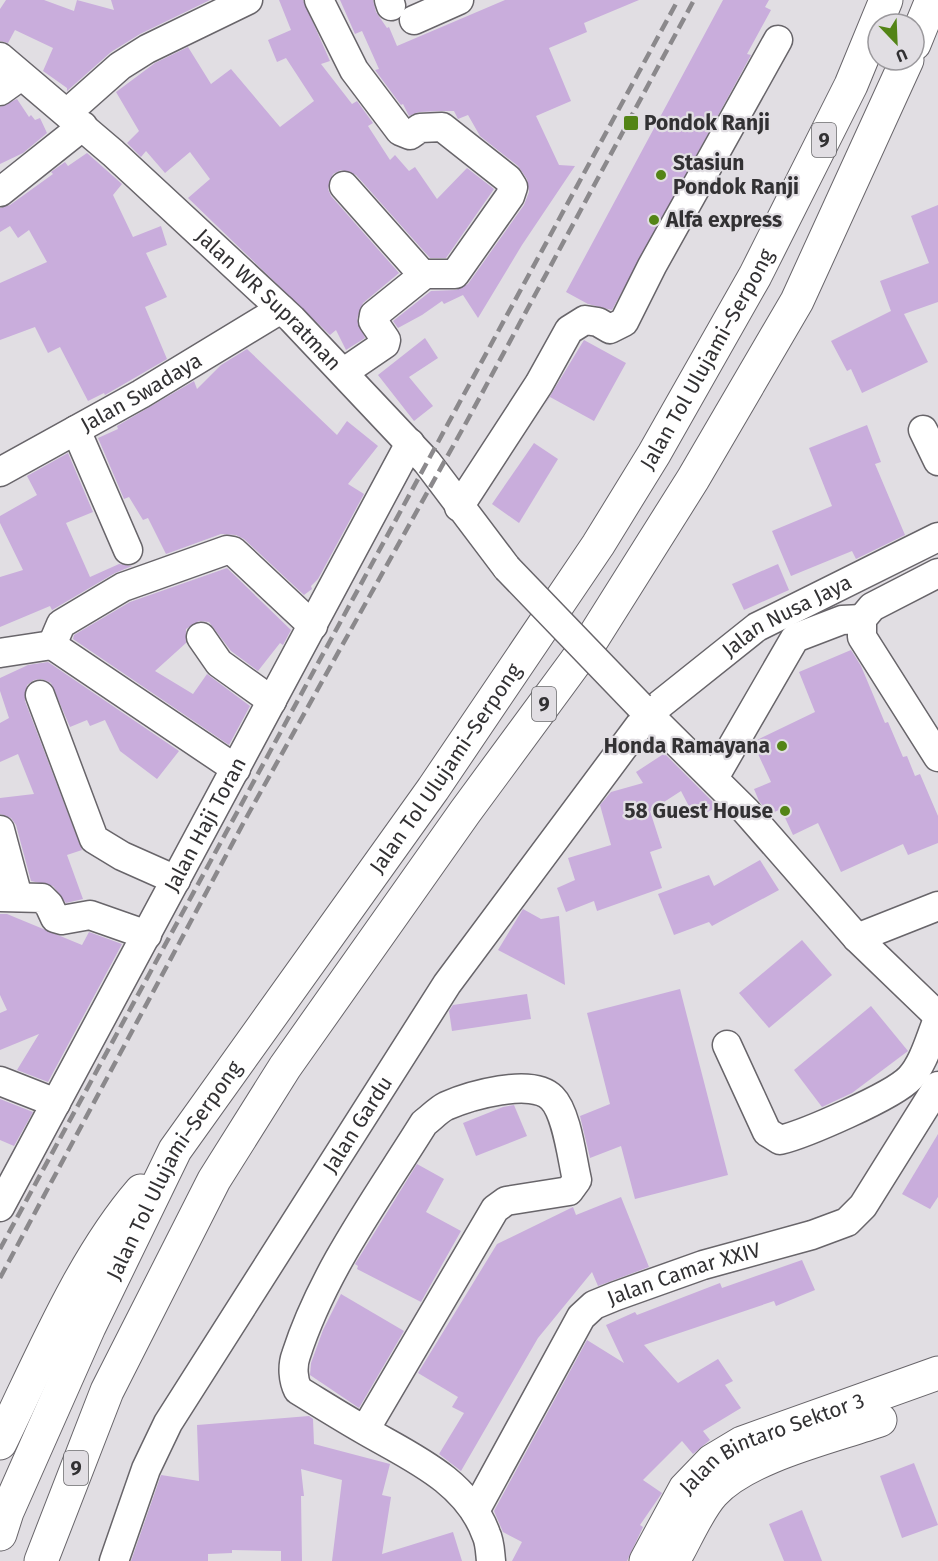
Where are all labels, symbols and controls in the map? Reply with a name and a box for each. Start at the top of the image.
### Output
north arrow [866,12,926,72]
text: U [893,45,910,66]
place label: Pondok Ranji [644,110,770,136]
marker: Pondok Ranji [622,114,640,132]
road number: 9 [812,123,836,157]
place label: Stasiun Pondok Ranji [673,150,799,200]
marker: Stasiun Pondok Ranji [654,168,668,182]
place label: Alfa express [665,207,782,233]
marker: Alfa express [647,213,661,227]
street label: Jalan WR Supratman [190,223,347,376]
street label: Jalan Tol Ulujami–Serpong [635,244,780,474]
street label: Jalan Swadaya [76,347,207,438]
street label: Jalan Nusa Jaya [717,569,856,663]
street label: Jalan Tol Ulujami–Serpong [364,658,527,878]
road number: 9 [532,687,556,721]
place label: Honda Ramayana [604,733,770,759]
marker: Honda Ramayana [775,739,789,753]
street label: Jalan Haji Toran [159,753,252,896]
place label: 58 Guest House [624,798,773,824]
marker: 58 Guest House [778,804,792,818]
street label: Jalan Tol Ulujami–Serpong [101,1056,248,1284]
street label: Jalan Gardu [317,1071,398,1178]
street label: Jalan Camar XXIV [603,1237,764,1311]
street label: Jalan Bintaro Sektor 3 [674,1387,868,1500]
road number: 9 [64,1451,88,1485]

